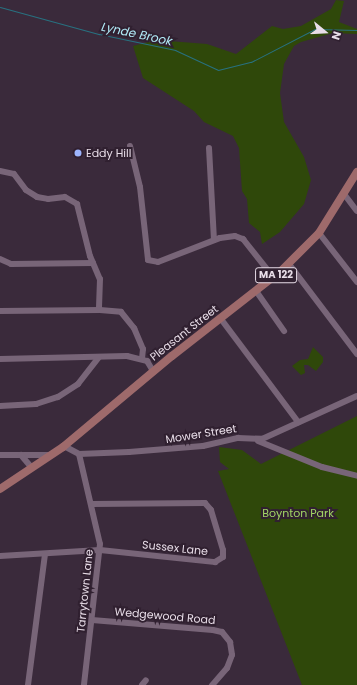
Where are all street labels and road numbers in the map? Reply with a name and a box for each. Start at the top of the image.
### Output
road number: MA 122 [255,267,297,283]
street label: Pleasant Street [147,302,221,364]
street label: Mower Street [165,422,237,446]
street label: Sussex Lane [141,538,209,558]
street label: Tarrytown Lane [74,549,96,633]
street label: Wedgewood Road [114,605,216,627]

